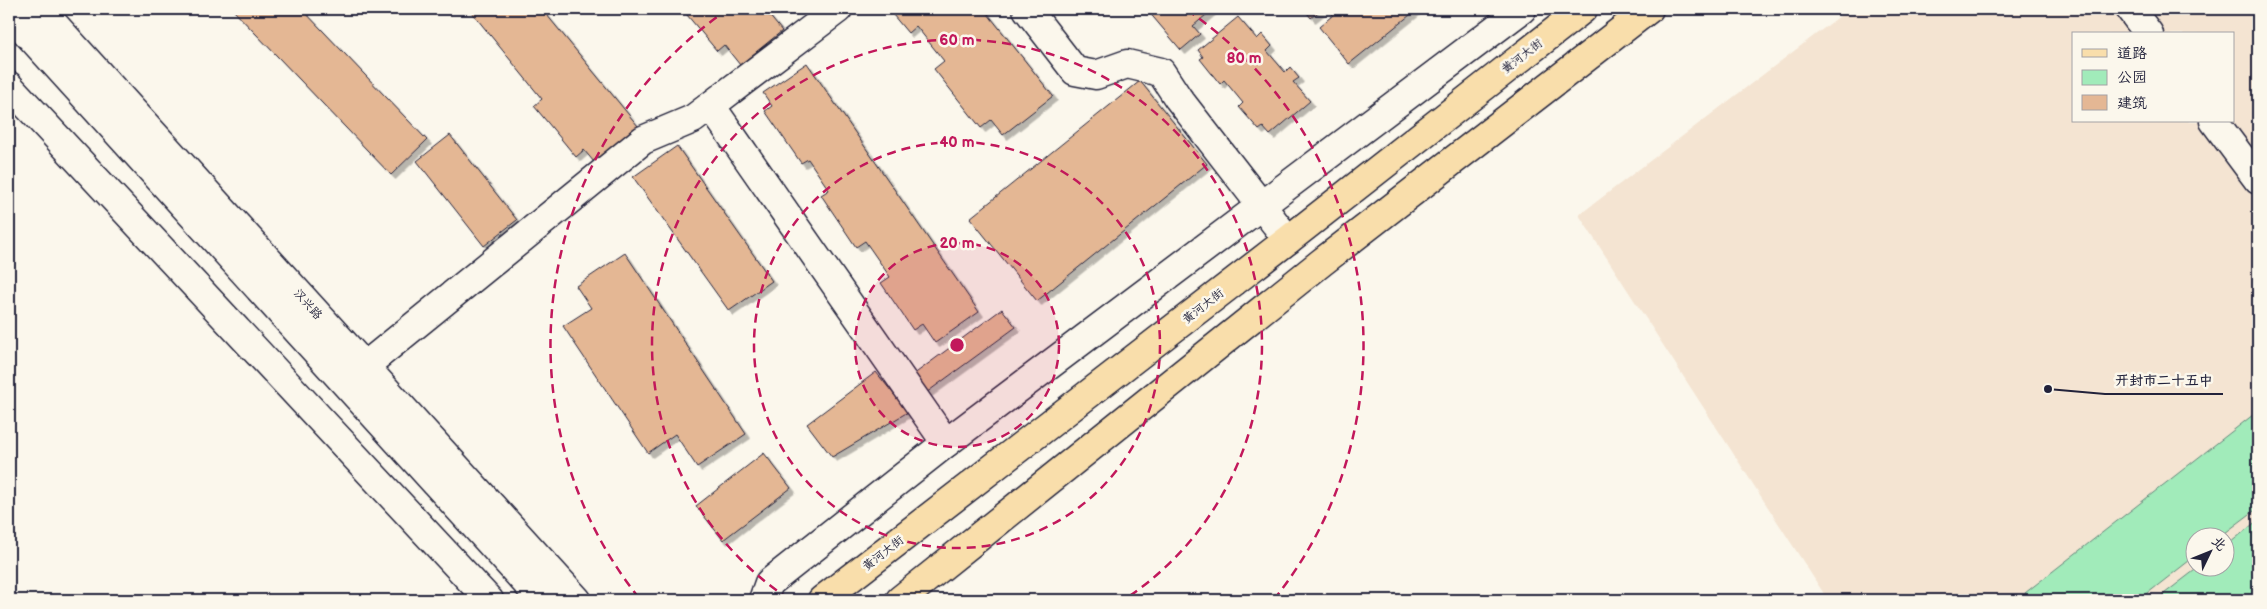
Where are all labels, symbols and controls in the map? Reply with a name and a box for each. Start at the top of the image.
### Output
text: 60 m [939,31,975,50]
legend [2072,32,2234,122]
street label: 黄河大街 [1499,36,1546,77]
text: 道路 [2117,44,2147,63]
text: 80 m [1226,49,1262,68]
text: 公园 [2117,68,2147,87]
text: 建筑 [2117,94,2147,113]
text: 40 m [939,133,975,152]
text: 20 m [940,234,975,253]
street label: 汉兴路 [290,286,325,323]
street label: 黄河大街 [1180,286,1227,327]
centre of rings [948,336,966,354]
callout: 开封市二十五中 [2105,365,2223,394]
text: 开封市二十五中 [2115,372,2213,389]
north arrow [2184,526,2234,576]
street label: 黄河大街 [860,533,907,574]
text: 北 [2208,533,2230,554]

